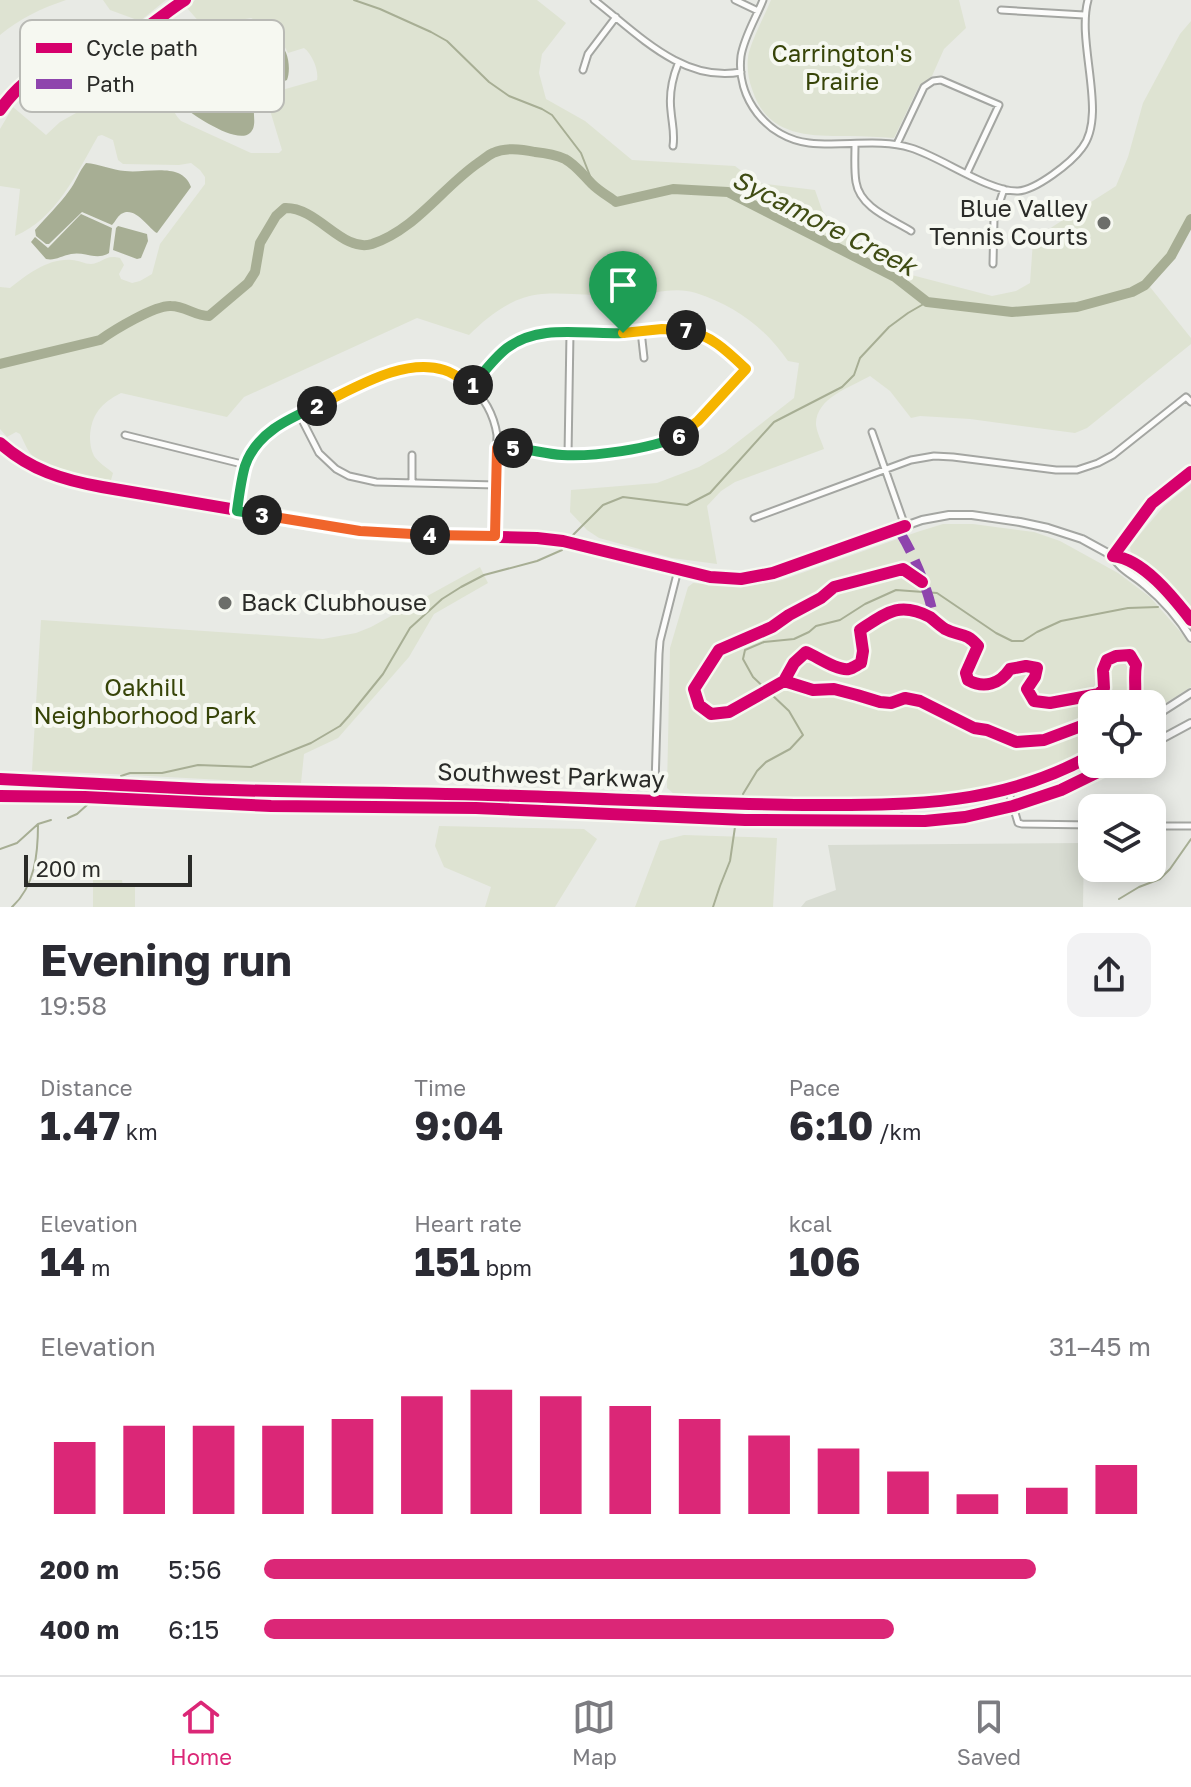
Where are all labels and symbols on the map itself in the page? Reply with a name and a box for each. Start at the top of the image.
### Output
legend [20,20,284,112]
text: Cycle path [86,34,198,61]
park label: Carrington's Prairie [771,38,913,95]
text: Path [86,70,135,97]
water label: Sycamore Creek [727,163,923,283]
place label: Blue Valley Tennis Courts [929,193,1088,250]
marker: Blue Valley Tennis Courts [1095,214,1113,232]
pin [589,251,657,333]
pin: 7 [666,310,706,350]
pin: 1 [453,365,493,405]
pin: 2 [297,386,337,426]
pin: 6 [659,416,699,456]
pin: 5 [493,428,533,468]
pin: 3 [242,495,282,535]
pin: 4 [410,515,450,555]
place label: Back Clubhouse [241,587,427,616]
marker: Back Clubhouse [216,594,234,612]
park label: Oakhill Neighborhood Park [34,672,256,729]
street label: Southwest Parkway [437,756,665,793]
scale bar [24,851,192,887]

